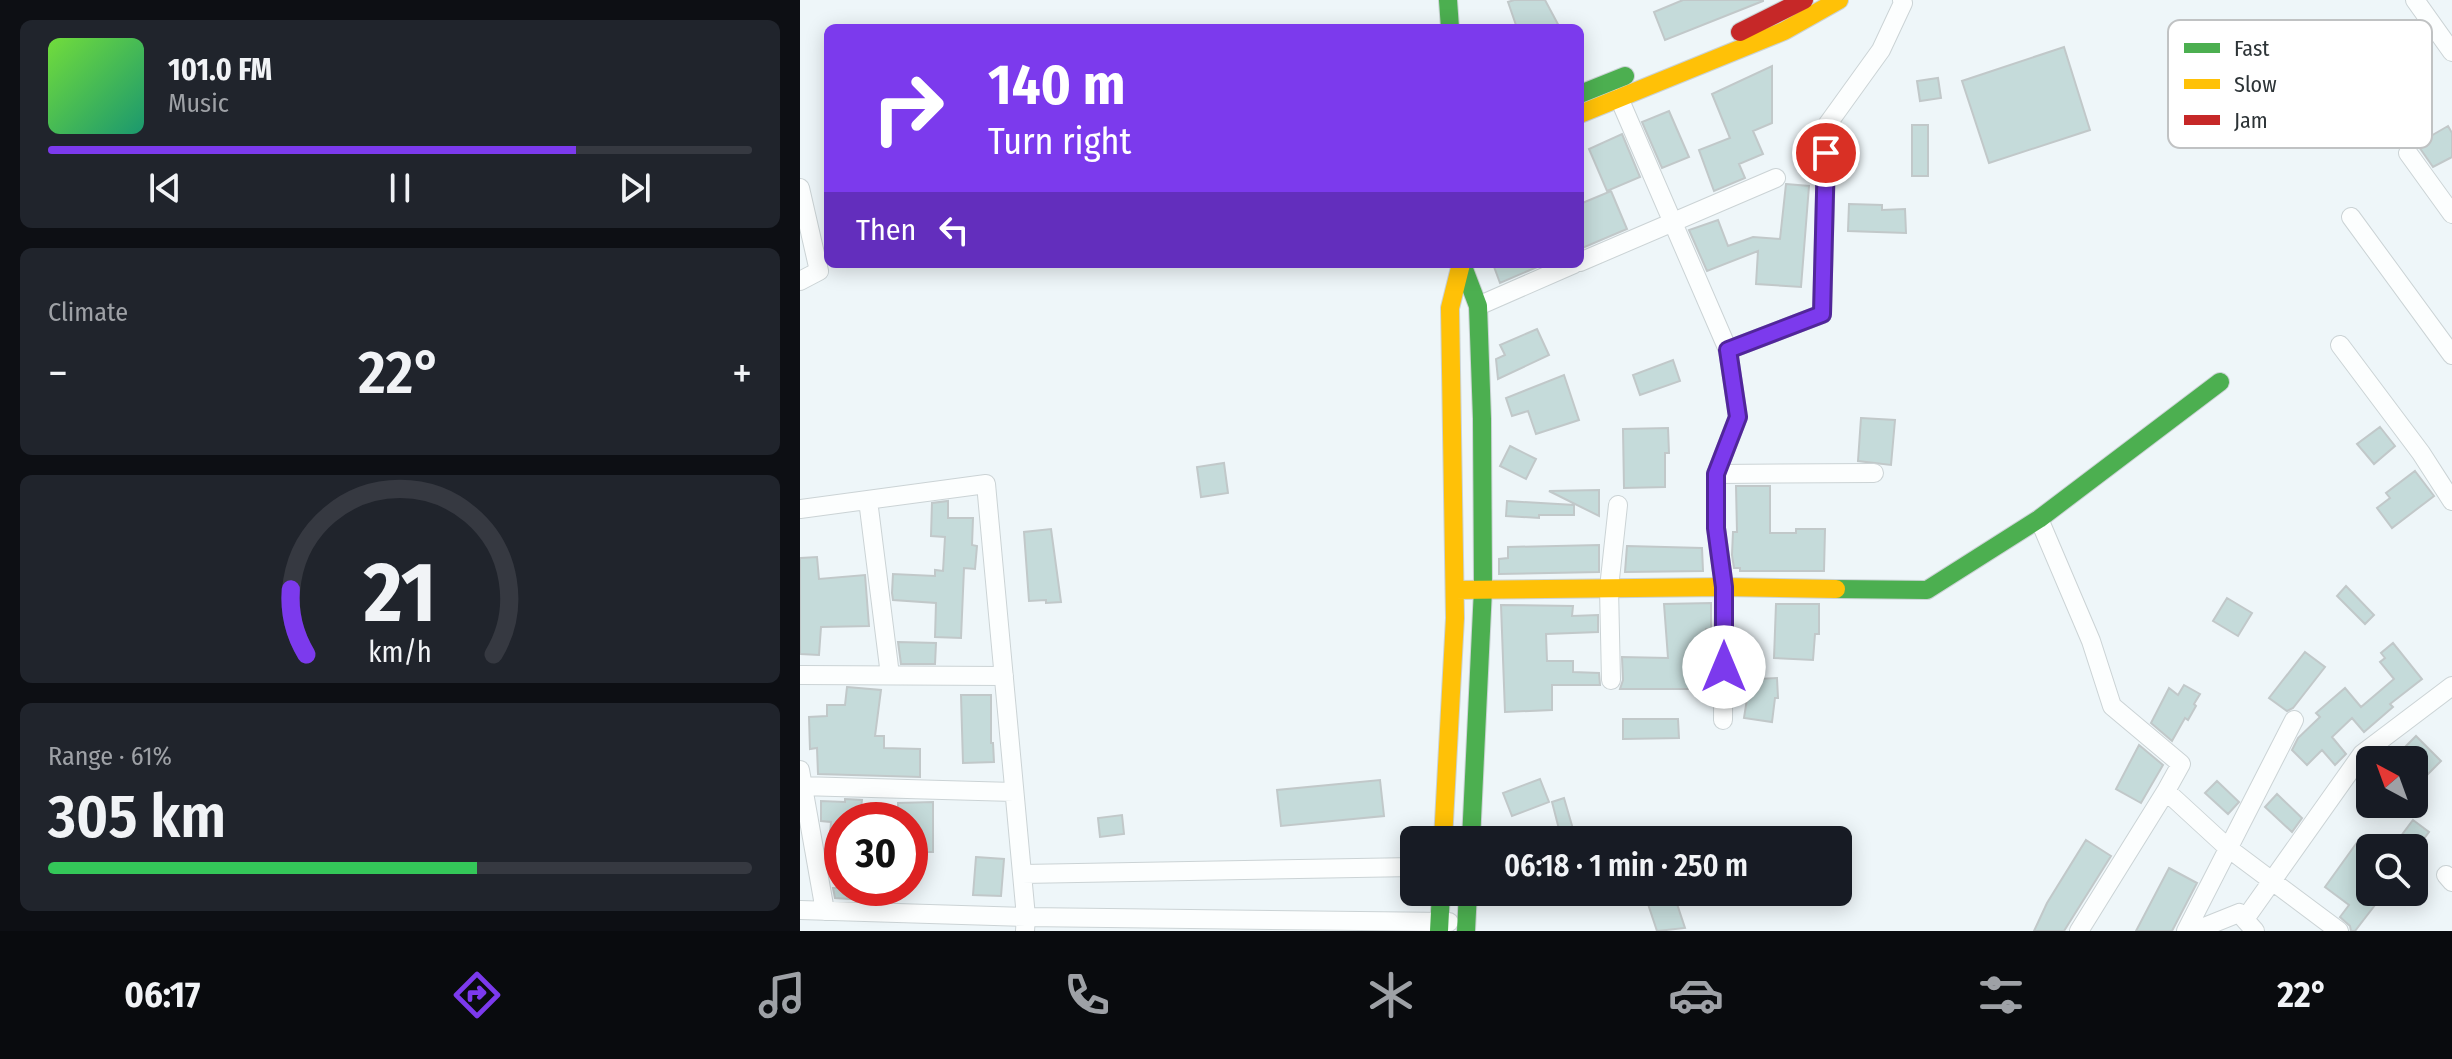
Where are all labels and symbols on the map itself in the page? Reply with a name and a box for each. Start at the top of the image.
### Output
legend [2168,20,2432,148]
text: Fast [2234,35,2270,62]
text: Slow [2234,71,2277,98]
text: Jam [2234,107,2268,134]
pin [1792,119,1860,187]
position arrow [1682,625,1766,709]
north arrow [2356,746,2428,818]
speed limit sign: 30 [824,802,928,906]

